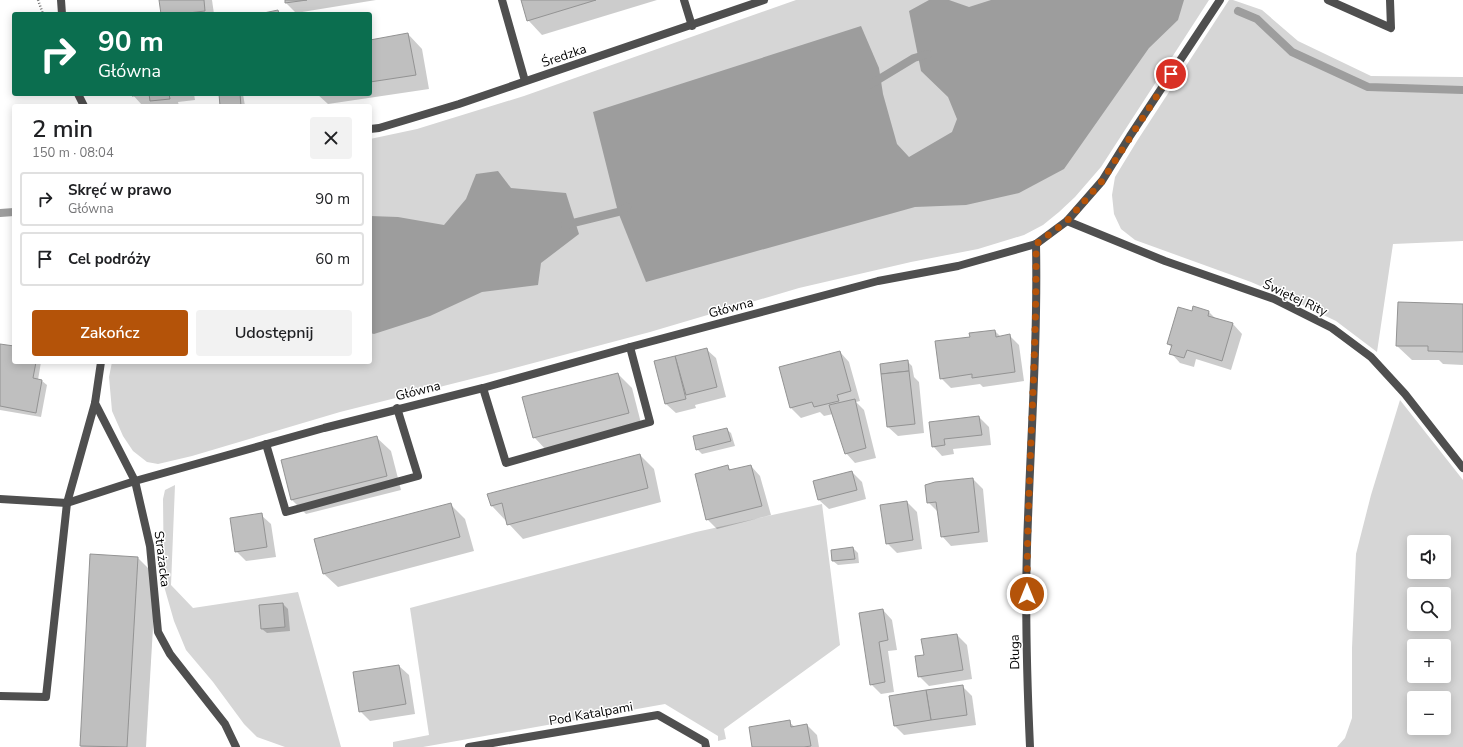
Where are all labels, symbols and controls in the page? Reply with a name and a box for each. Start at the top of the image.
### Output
text: 90 m [98,23,164,61]
icon: right [32,28,84,80]
street label: Średzka [539,39,589,72]
pin [1154,57,1188,91]
text: Główna [98,59,161,83]
icon: arrive [1160,63,1182,85]
text: 2 min [32,113,93,145]
button: close [310,117,352,159]
text: 150 m · 08:04 [32,144,114,162]
text: Skręć w prawo [68,180,172,200]
icon: right [34,188,56,210]
text: 90 m [315,189,350,209]
text: Główna [68,200,114,218]
icon: arrive [34,248,56,270]
text: Cel podróży [68,249,150,269]
text: 60 m [315,249,350,269]
street label: Świętej Rity [1260,274,1331,321]
street label: Główna [707,293,755,323]
button: Zakończ [32,310,188,356]
button: Udostępnij [196,310,352,356]
street label: Główna [394,377,442,405]
street label: Strażacka [150,530,174,588]
map controls [1407,535,1451,735]
button: sound [1407,535,1451,579]
position arrow [1006,573,1048,615]
button: search [1407,587,1451,631]
street label: Długa [1006,634,1024,670]
button: + [1407,639,1451,683]
button: − [1407,691,1451,735]
street label: Pod Katalpami [548,698,634,730]

